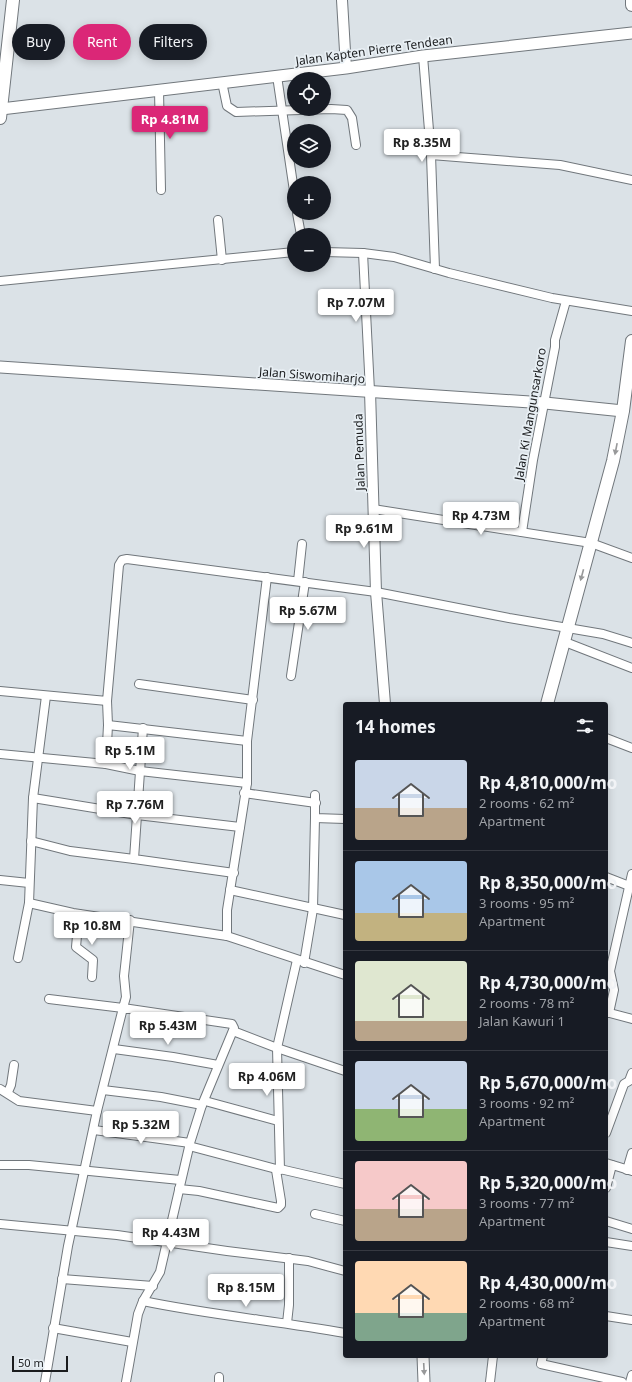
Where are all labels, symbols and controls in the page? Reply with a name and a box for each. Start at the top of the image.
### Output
chip: Buy [12,24,65,60]
chip: Rent [73,24,131,60]
chip: Filters [139,24,207,60]
street label: Jalan Kapten Pierre Tendean [293,31,454,70]
map controls [287,72,331,272]
button: locate [287,72,331,116]
pin: Rp 4.81M [129,106,211,140]
text: Rp 4.81M [141,110,199,128]
button: layers [287,124,331,168]
pin: Rp 8.35M [381,129,463,163]
text: Rp 8.35M [393,133,451,151]
button: + [287,176,331,220]
button: − [287,228,331,272]
pin: Rp 7.07M [315,289,397,323]
text: Rp 7.07M [327,293,385,311]
street label: Jalan Ki Mangunsarkoro [510,346,550,483]
street label: Jalan Siswomiharjo [257,363,366,387]
street label: Jalan Pemuda [349,413,369,492]
one-way arrow [612,443,618,455]
pin: Rp 4.73M [440,502,522,536]
text: Rp 4.73M [452,506,510,524]
pin: Rp 9.61M [323,515,405,549]
text: Rp 9.61M [335,519,393,537]
one-way arrow [579,569,585,581]
pin: Rp 5.67M [267,597,349,631]
text: Rp 5.67M [279,601,337,619]
text: 14 homes [355,715,436,738]
icon: filters [574,715,596,737]
pin: Rp 5.1M [93,737,167,771]
text: Rp 5.1M [105,741,155,759]
text: Rp 4,810,000/mo [479,771,617,794]
icon: home [387,776,435,824]
pin: Rp 7.76M [94,791,176,825]
text: 2 rooms · 62 m² [479,794,574,812]
text: Rp 7.76M [106,795,164,813]
text: Apartment [479,812,545,830]
text: Rp 8,350,000/mo [479,871,617,894]
icon: home [387,877,435,925]
text: 3 rooms · 95 m² [479,894,574,912]
pin: Rp 10.8M [51,912,133,946]
text: Apartment [479,912,545,930]
text: Rp 10.8M [63,916,121,934]
text: Rp 4,730,000/mo [479,971,617,994]
icon: home [387,977,435,1025]
text: 2 rooms · 78 m² [479,994,574,1012]
pin: Rp 5.43M [127,1012,209,1046]
text: Jalan Kawuri 1 [479,1012,565,1030]
text: Rp 5.43M [139,1016,197,1034]
pin: Rp 4.06M [226,1063,308,1097]
text: Rp 4.06M [238,1067,296,1085]
text: Rp 5,670,000/mo [479,1071,617,1094]
icon: home [387,1077,435,1125]
text: 3 rooms · 92 m² [479,1094,574,1112]
pin: Rp 5.32M [100,1111,182,1145]
text: Apartment [479,1112,545,1130]
text: Rp 5.32M [112,1115,170,1133]
text: Rp 5,320,000/mo [479,1171,617,1194]
icon: home [387,1177,435,1225]
text: 3 rooms · 77 m² [479,1194,574,1212]
text: Apartment [479,1212,545,1230]
pin: Rp 4.43M [130,1219,212,1253]
text: Rp 4.43M [142,1223,200,1241]
text: Rp 4,430,000/mo [479,1271,617,1294]
pin: Rp 8.15M [205,1274,287,1308]
icon: home [387,1277,435,1325]
text: Rp 8.15M [217,1278,275,1296]
text: 2 rooms · 68 m² [479,1294,574,1312]
text: Apartment [479,1312,545,1330]
scale bar [12,1354,68,1373]
text: 50 m [18,1355,44,1370]
one-way arrow [420,1363,427,1375]

